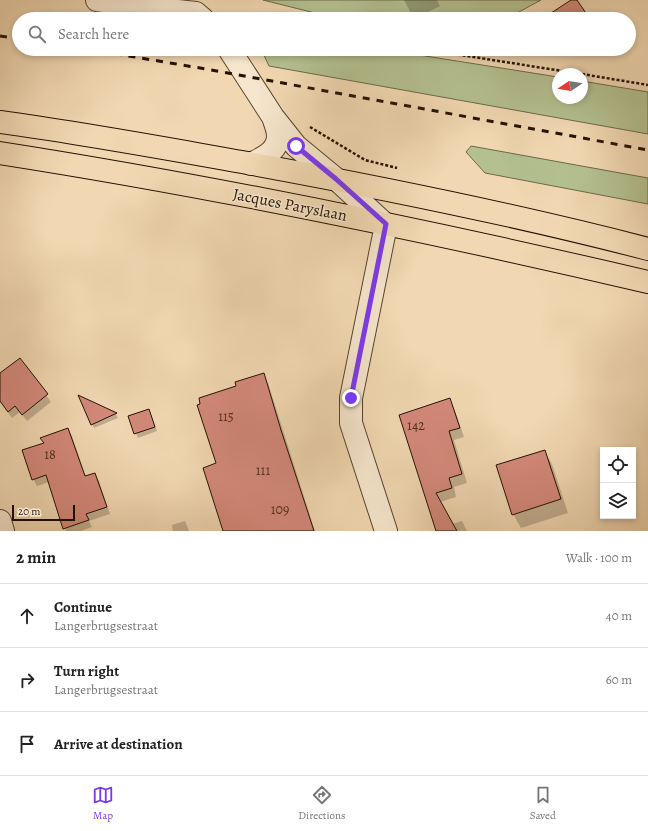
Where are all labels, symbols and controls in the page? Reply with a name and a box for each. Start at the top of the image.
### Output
search box [12,12,636,56]
icon: search [26,23,48,45]
text: Search here [58,24,129,44]
north arrow [552,68,588,104]
route start [287,137,305,155]
street label: Jacques Paryslaan [231,183,349,227]
route end [342,389,360,407]
house number: 115 [218,407,234,426]
house number: 142 [407,416,425,435]
house number: 18 [44,445,56,464]
map controls [600,447,636,519]
button: locate [600,447,636,483]
house number: 111 [256,461,270,480]
button: layers [600,483,636,519]
house number: 109 [271,500,289,519]
scale bar [12,503,75,522]
text: 20 m [18,504,40,519]
text: 2 min [16,546,56,569]
text: Walk · 100 m [566,549,632,566]
text: Continue [54,597,112,617]
icon: ahead [16,605,38,627]
text: 40 m [606,607,632,624]
text: Langerbrugsestraat [54,617,158,634]
text: Turn right [54,661,119,681]
icon: right [16,669,38,691]
text: 60 m [606,671,632,688]
text: Langerbrugsestraat [54,681,158,698]
icon: arrive [16,733,38,755]
text: Arrive at destination [54,734,183,754]
tab: Map [92,784,114,823]
tab: Directions [298,784,346,823]
tab: Saved [530,784,556,823]

